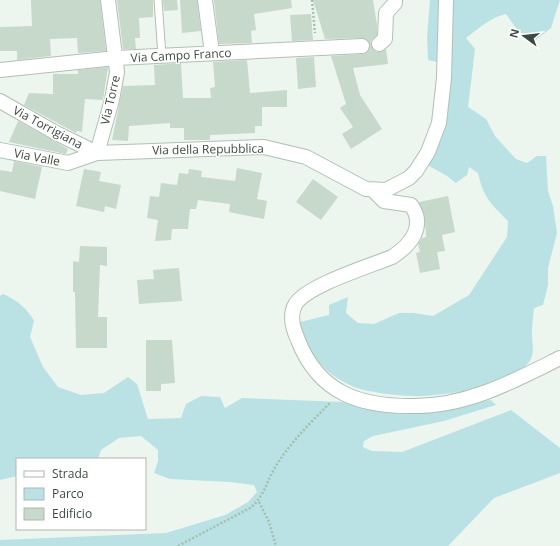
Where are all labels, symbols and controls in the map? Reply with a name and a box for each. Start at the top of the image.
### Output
north arrow [504,16,544,56]
text: N [505,27,522,40]
street label: Via Campo Franco [130,44,232,66]
street label: Via Torre [96,73,124,126]
street label: Via Torrigiana [10,101,86,153]
street label: Via della Repubblica [152,140,264,158]
street label: Via Valle [13,144,62,170]
legend [16,458,146,530]
text: Strada [52,465,88,482]
text: Parco [52,485,84,502]
text: Edificio [52,505,92,522]

